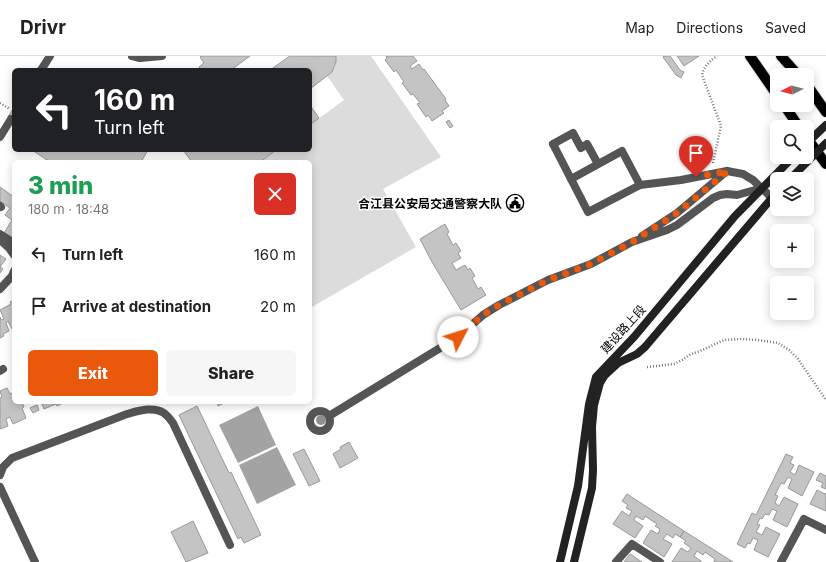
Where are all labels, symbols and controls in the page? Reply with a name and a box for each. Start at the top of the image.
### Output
text: Drivr [20,16,66,39]
text: Map [625,19,654,36]
text: Directions [676,19,743,36]
text: Saved [765,19,806,36]
north arrow [770,68,814,112]
map controls [770,68,814,320]
text: 160 m [94,83,175,117]
icon: left [28,84,80,136]
text: Turn left [94,117,164,138]
button: search [770,120,814,164]
pin [679,136,713,177]
icon: arrive [685,142,707,164]
text: 3 min [28,171,93,200]
button: layers [770,172,814,216]
button: close [254,173,296,215]
public building icon: 合江县公安局交通警察大队 [505,193,525,213]
place label: 合江县公安局交通警察大队 [358,196,502,211]
text: 180 m · 18:48 [28,201,109,217]
button: + [770,224,814,268]
icon: left [28,243,50,265]
text: Turn left [62,245,123,264]
text: 160 m [254,245,296,264]
button: − [770,276,814,320]
icon: arrive [28,295,50,317]
text: Arrive at destination [62,297,211,316]
text: 20 m [260,297,296,316]
street label: 建设路上段 [597,302,649,356]
position arrow [437,316,479,358]
button: Exit [28,350,158,396]
button: Share [166,350,296,396]

